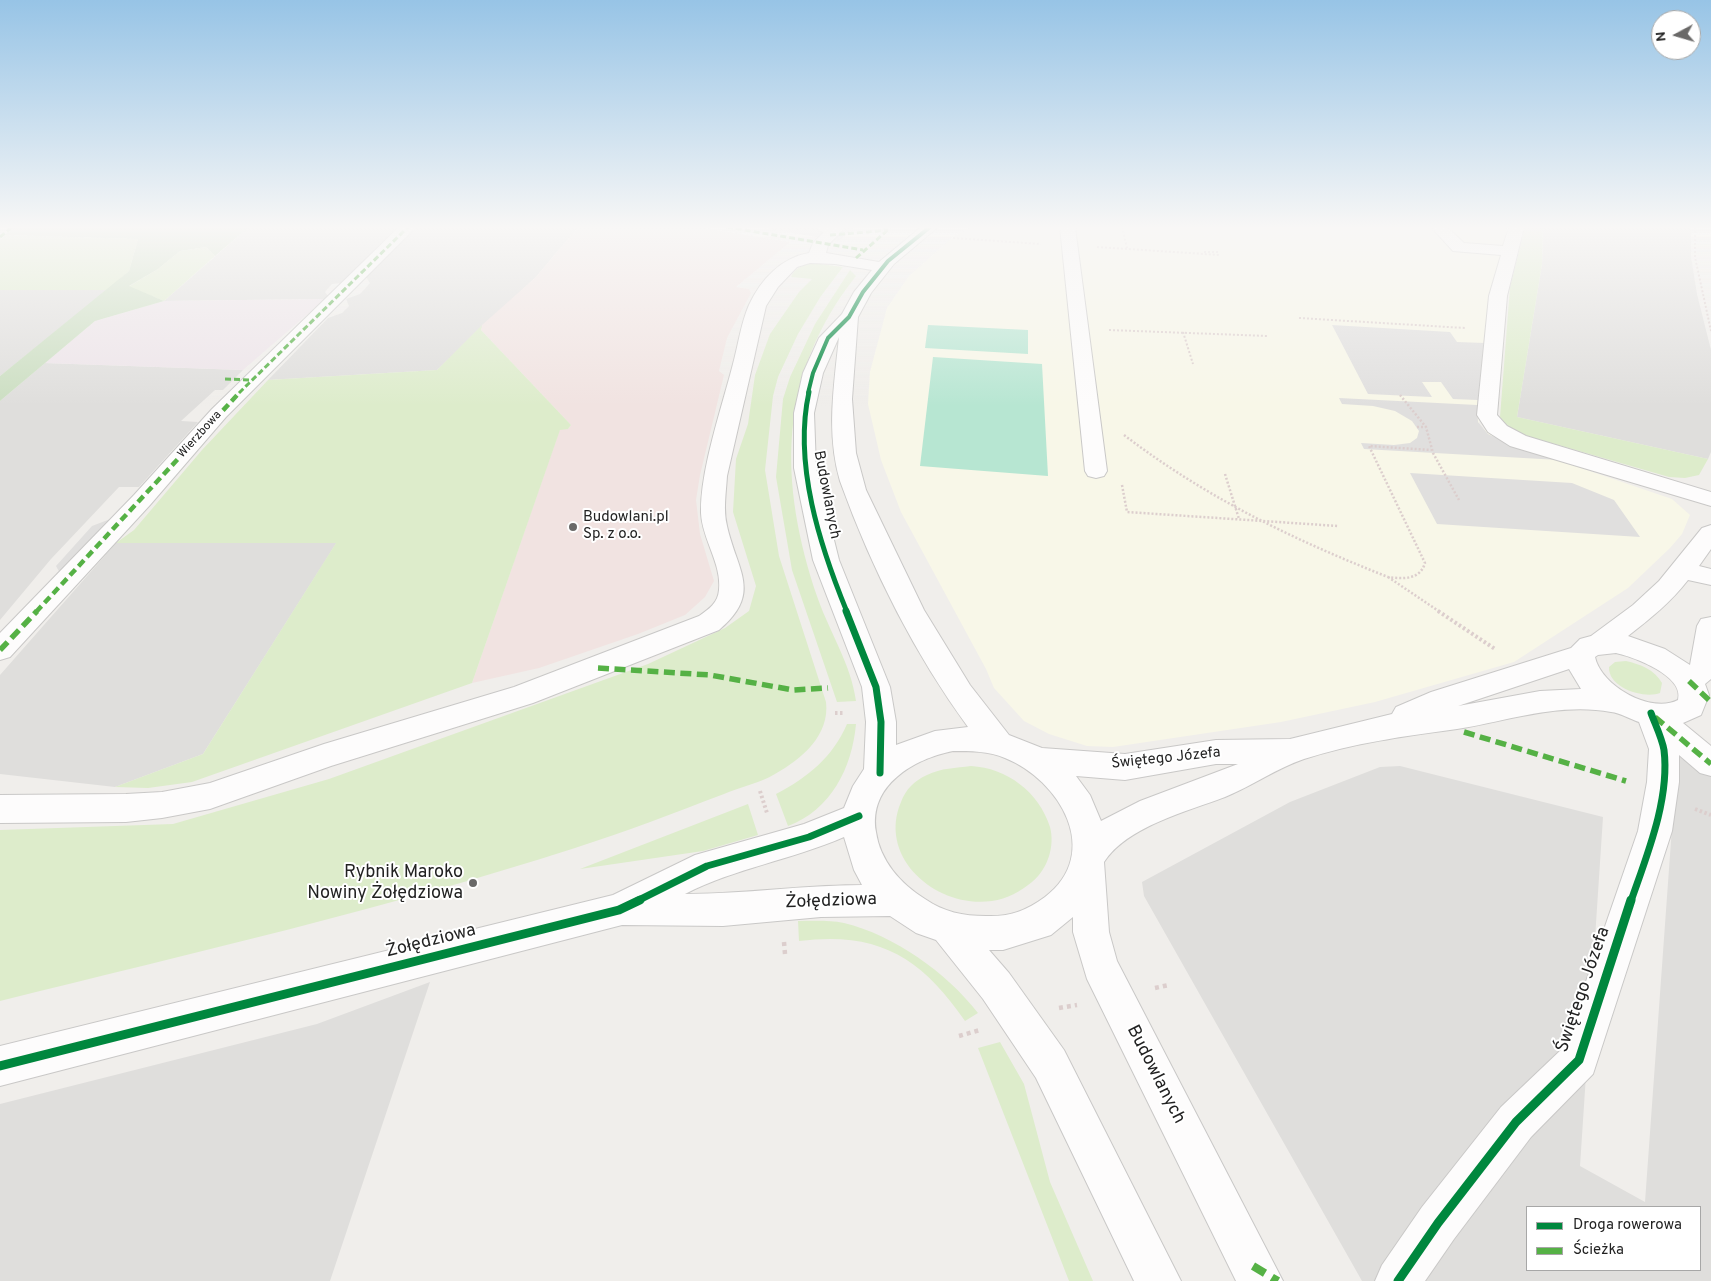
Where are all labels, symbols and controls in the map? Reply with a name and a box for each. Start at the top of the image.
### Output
north arrow [1651,10,1701,60]
text: N [1653,31,1671,42]
street label: Wierzbowa [175,408,225,462]
street label: Budowlanych [809,449,843,541]
place label: Budowlani.pl Sp. z o.o. [583,509,669,544]
marker: Budowlani.pl Sp. z o.o. [567,521,579,533]
street label: Świętego Józefa [1111,744,1221,774]
place label: Rybnik Maroko Nowiny Żołędziowa [307,862,463,904]
marker: Rybnik Maroko Nowiny Żołędziowa [467,877,479,889]
street label: Żołędziowa [785,890,877,914]
street label: Żołędziowa [384,920,478,964]
street label: Świętego Józefa [1552,924,1616,1056]
street label: Budowlanych [1121,1022,1189,1128]
legend [1526,1206,1701,1271]
text: Droga rowerowa [1573,1216,1682,1235]
text: Ścieżka [1573,1241,1624,1260]

